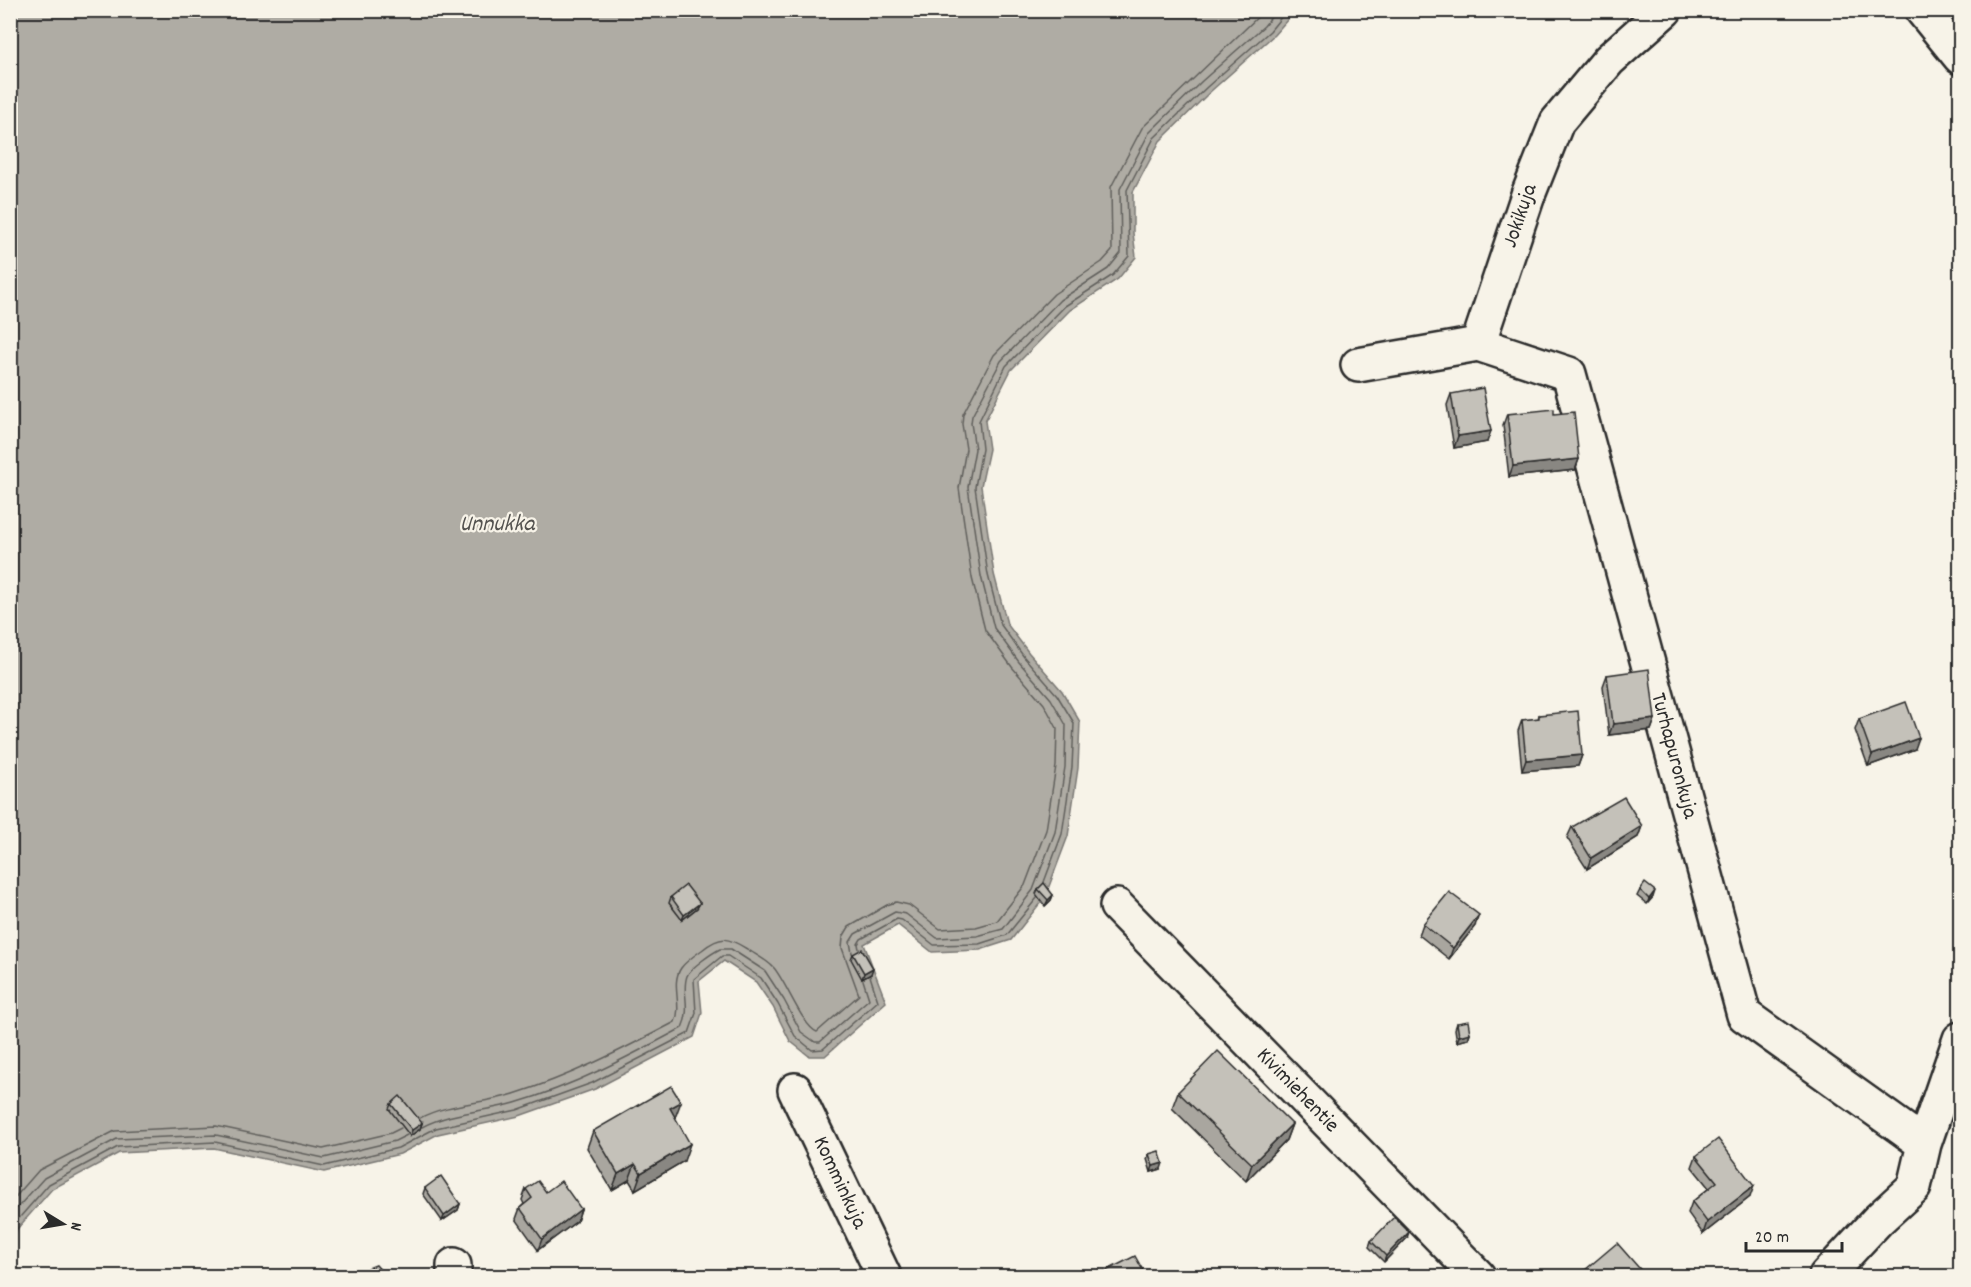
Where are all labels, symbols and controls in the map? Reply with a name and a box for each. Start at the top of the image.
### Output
street label: Jokikuja [1496,179,1547,252]
water label: Unnukka [459,508,536,542]
street label: Turhapuronkuja [1641,690,1705,823]
street label: Kivimiehentie [1248,1041,1346,1141]
street label: Komminkuja [804,1132,874,1235]
north arrow [33,1194,93,1254]
scale bar [1746,1215,1842,1253]
text: N [63,1220,87,1233]
text: 20 m [1755,1226,1789,1251]

